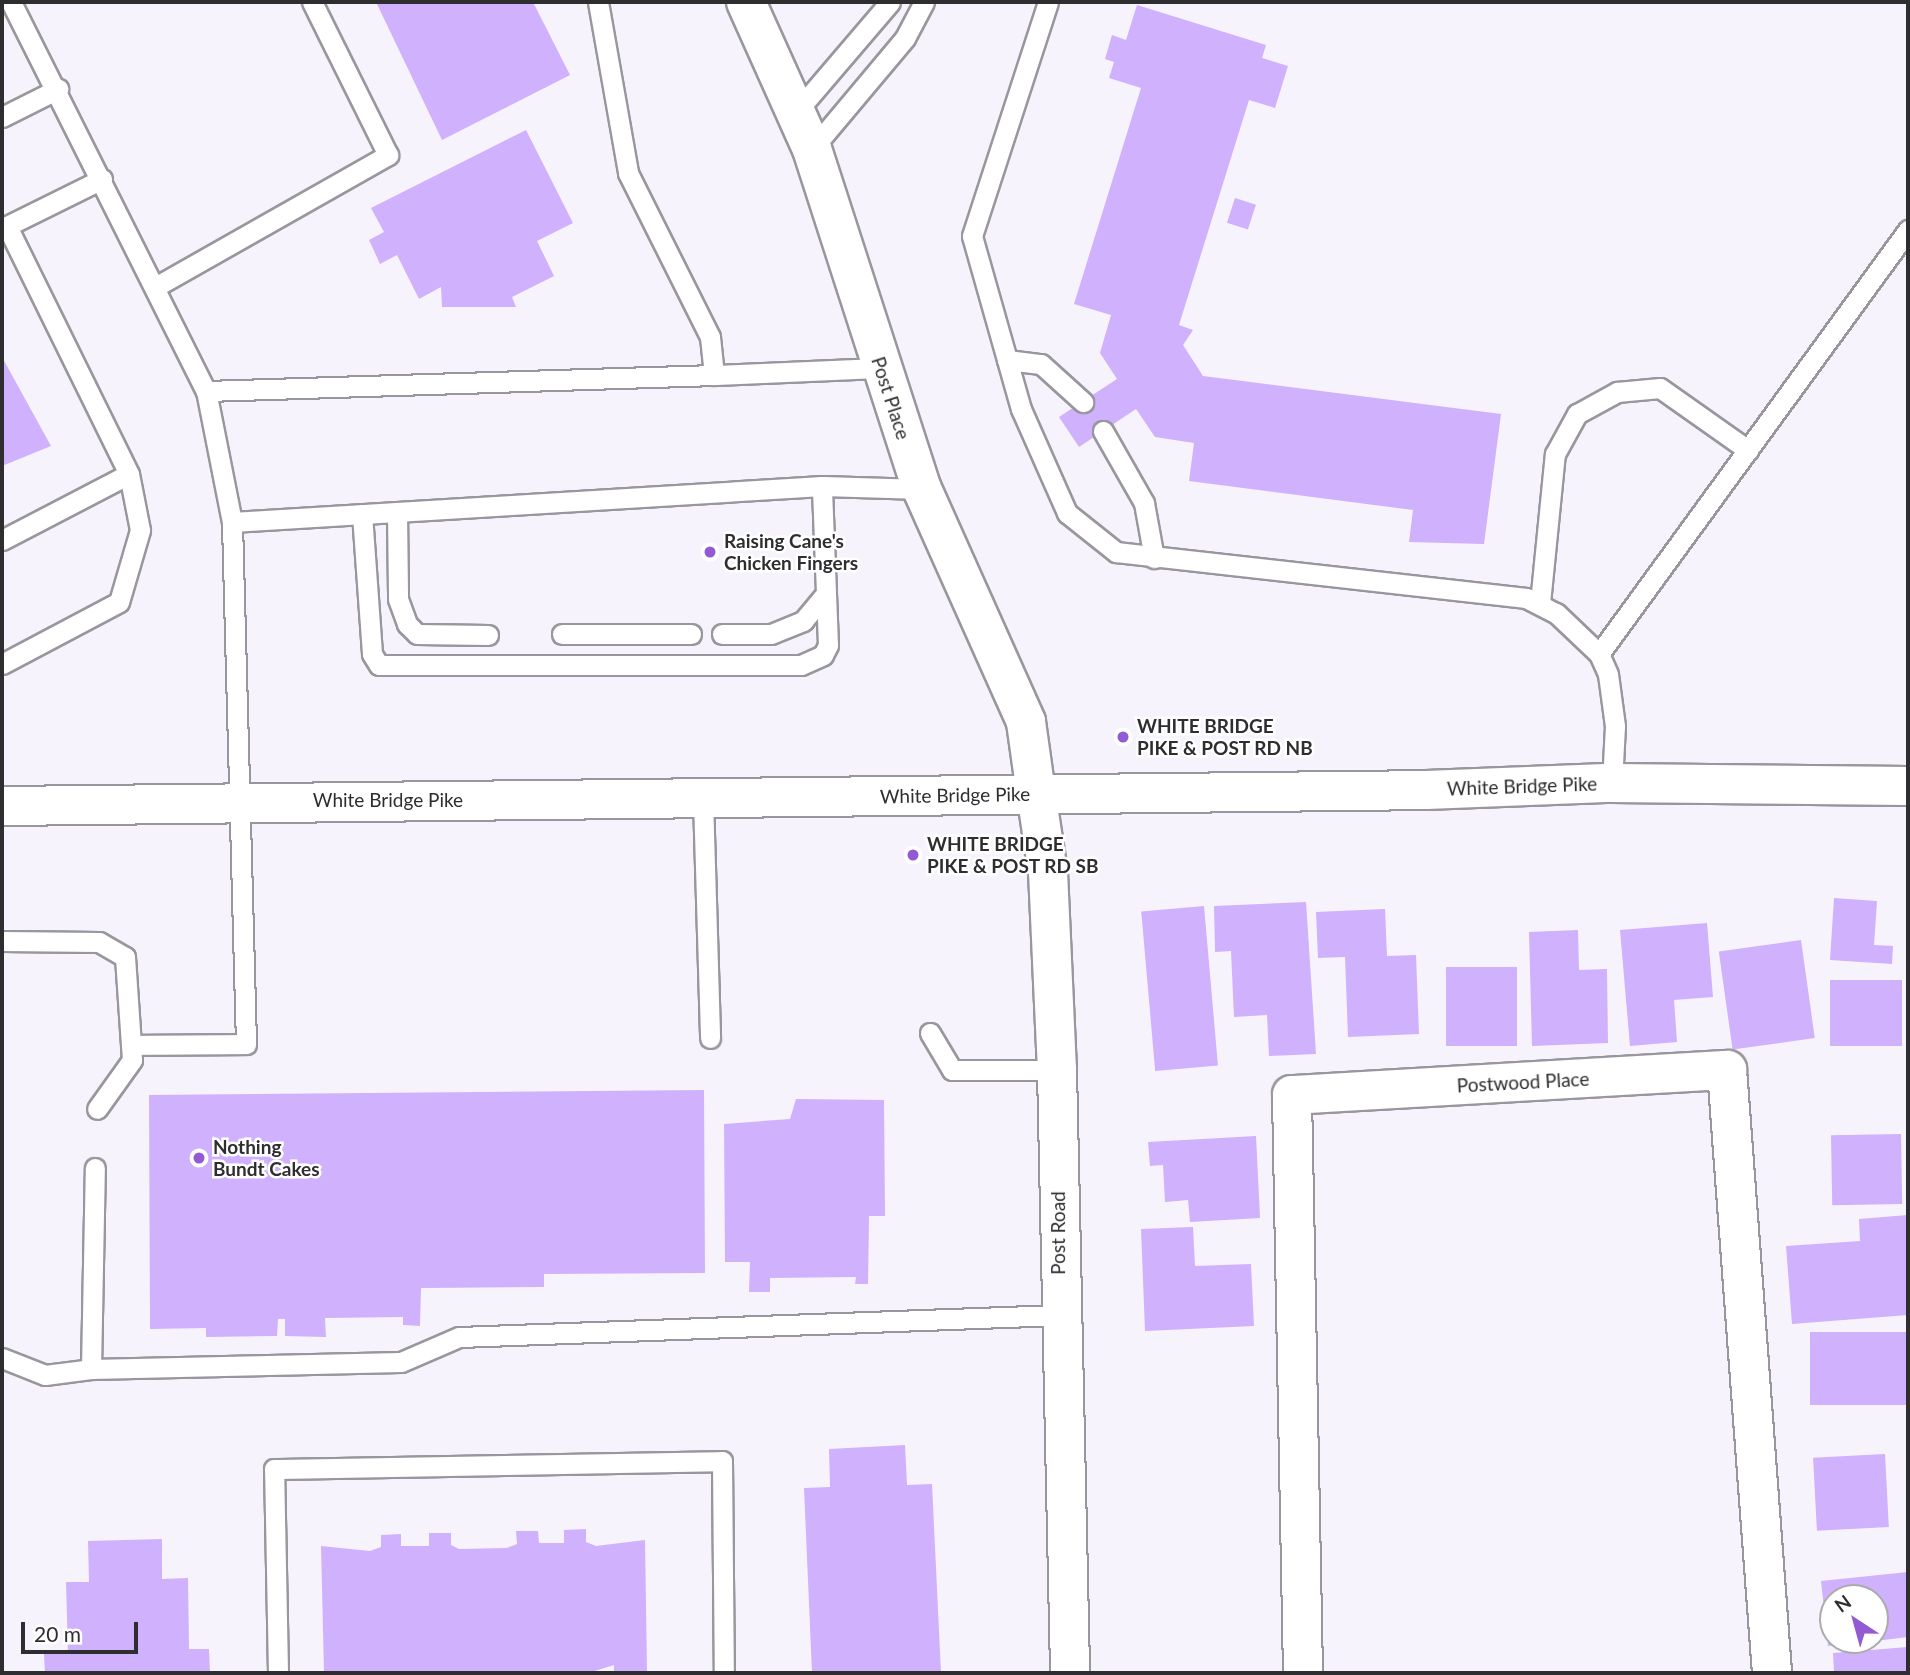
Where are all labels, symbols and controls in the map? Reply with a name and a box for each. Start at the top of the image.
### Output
street label: Post Place [867,354,915,442]
place label: Raising Cane's Chicken Fingers [724,530,858,574]
marker: Raising Cane's Chicken Fingers [702,544,718,560]
place label: WHITE BRIDGE PIKE & POST RD NB [1137,715,1313,759]
marker: WHITE BRIDGE PIKE & POST RD NB [1115,729,1131,745]
street label: White Bridge Pike [1447,772,1597,800]
street label: White Bridge Pike [880,782,1030,808]
street label: White Bridge Pike [313,789,463,811]
place label: WHITE BRIDGE PIKE & POST RD SB [927,833,1099,877]
marker: WHITE BRIDGE PIKE & POST RD SB [905,847,921,863]
street label: Postwood Place [1456,1067,1590,1097]
place label: Nothing Bundt Cakes [213,1136,320,1180]
marker: Nothing Bundt Cakes [191,1150,207,1166]
street label: Post Road [1047,1191,1069,1275]
north arrow [1819,1584,1889,1654]
text: N [1830,1590,1855,1617]
scale bar [24,1608,142,1652]
text: 20 m [34,1621,81,1646]

